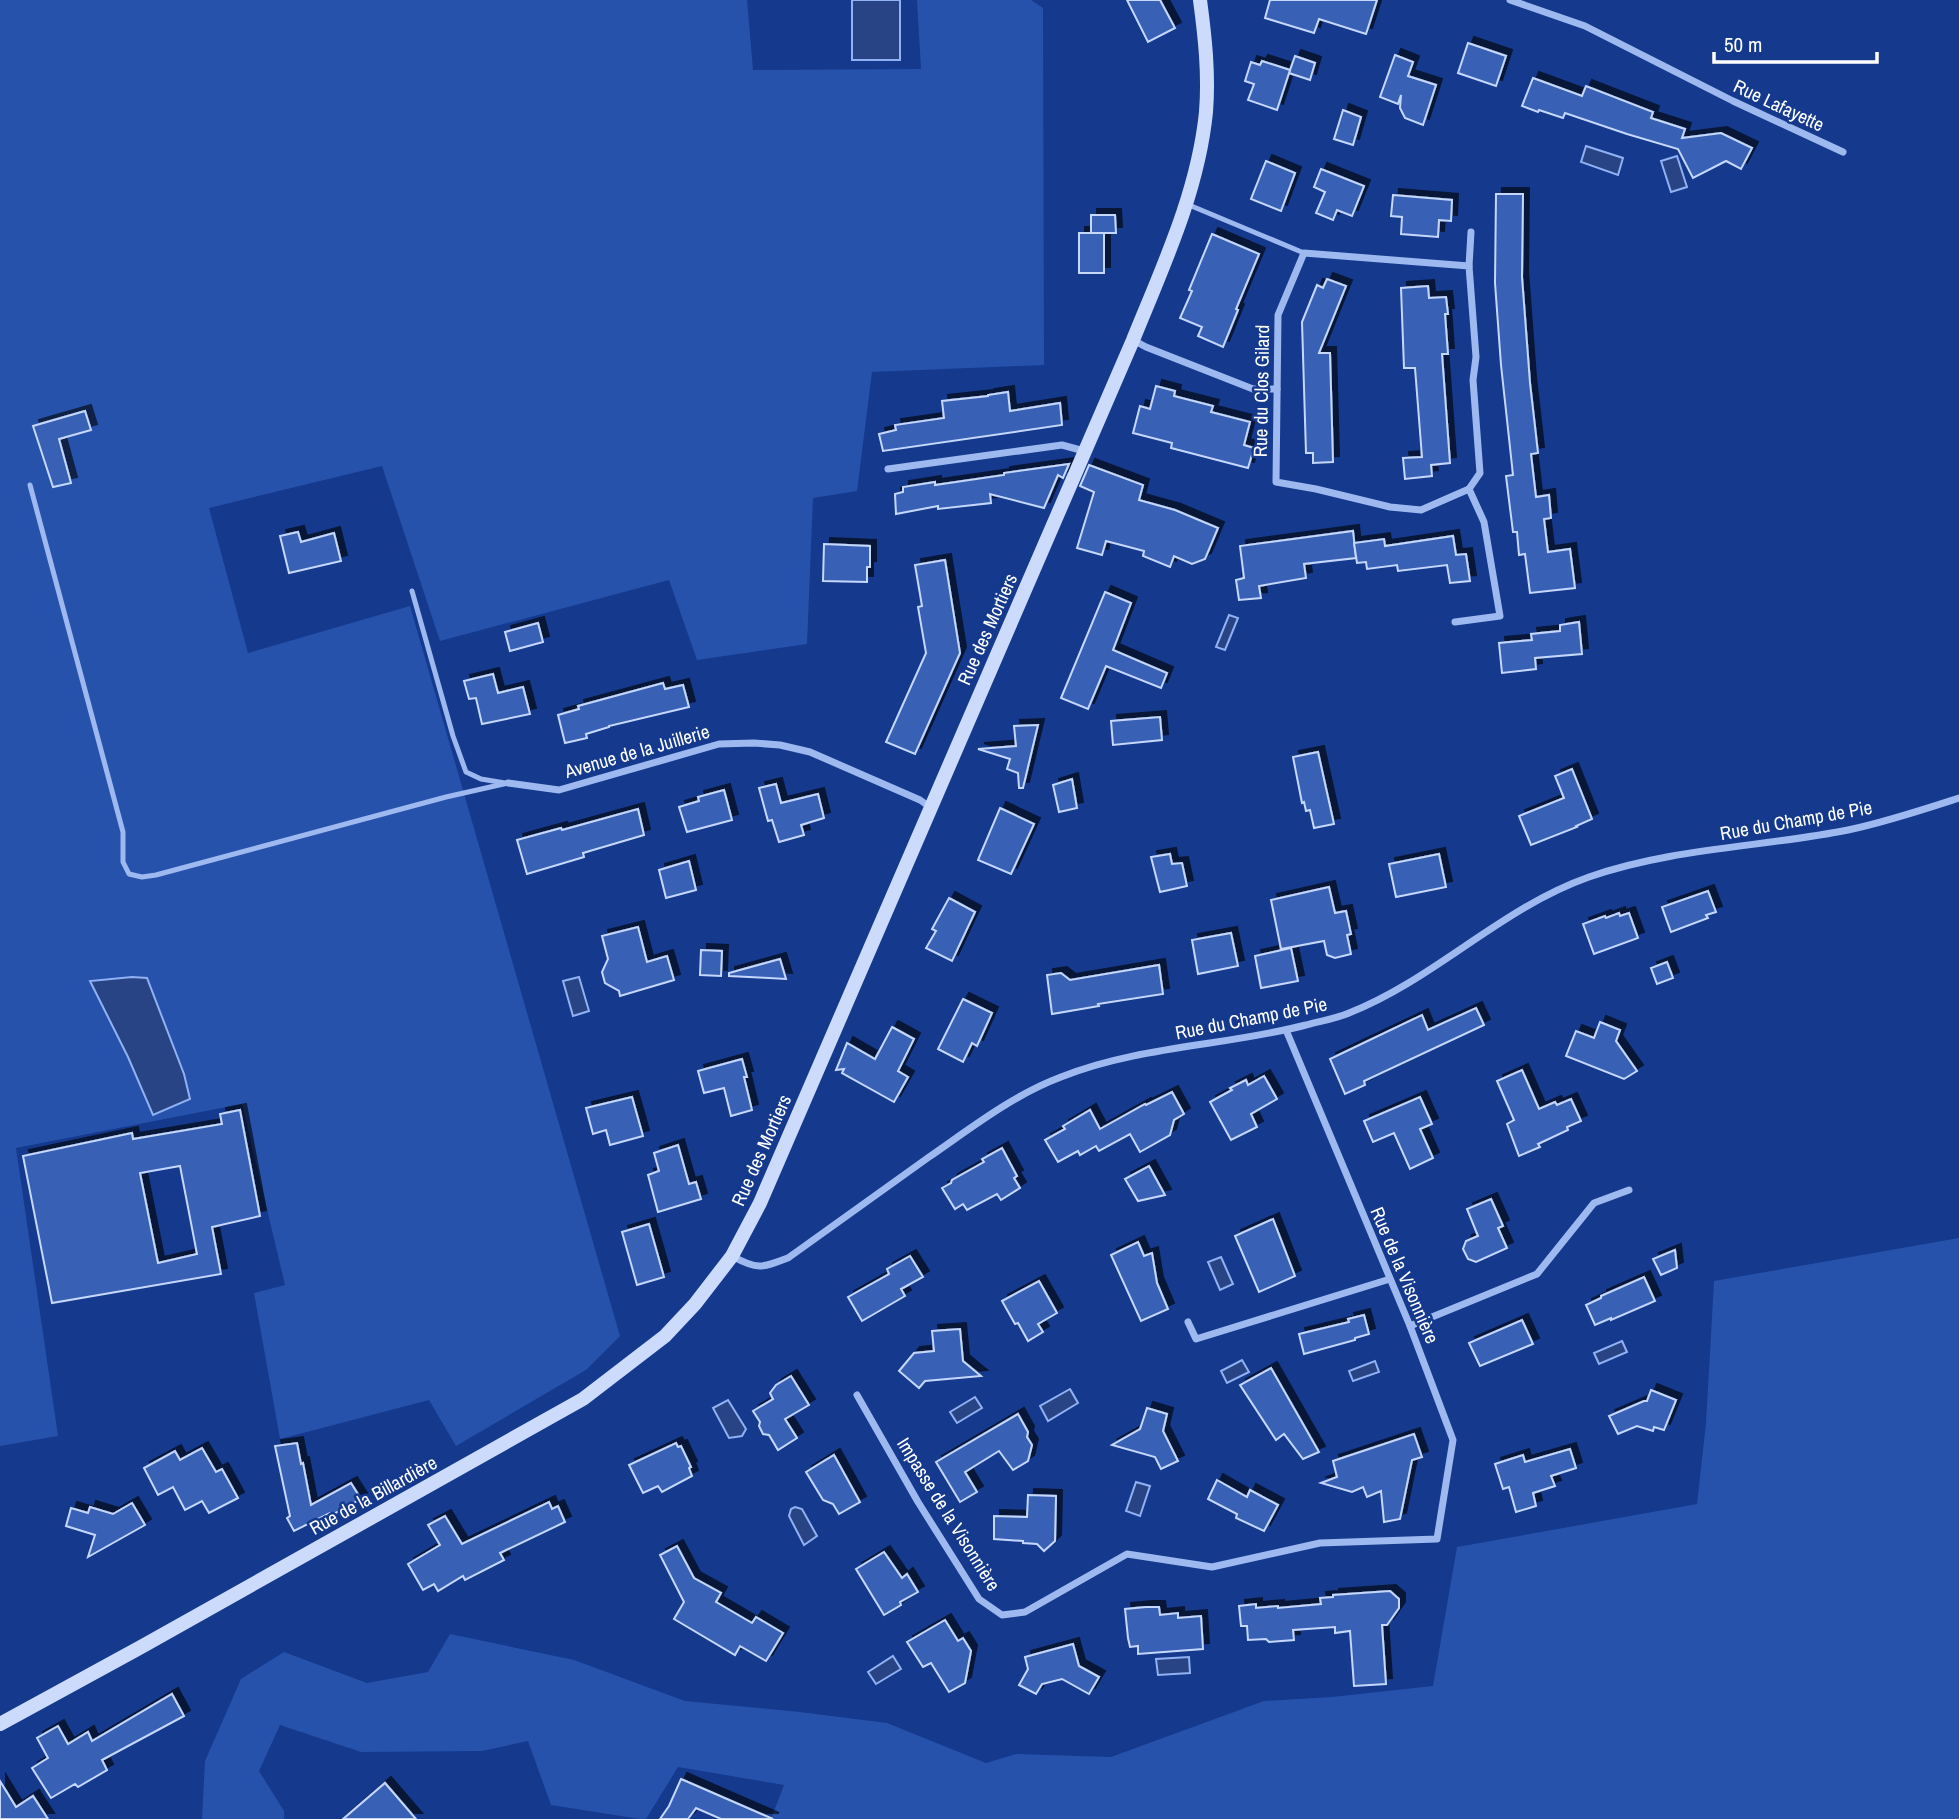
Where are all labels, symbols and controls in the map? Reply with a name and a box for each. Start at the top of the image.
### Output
scale bar [1714,21,1877,65]
text: 50 m [1724,30,1762,59]
street label: Rue Lafayette [1730,73,1828,137]
street label: Rue du Clos Gilard [1247,325,1275,457]
street label: Rue des Mortiers [951,569,1023,689]
street label: Avenue de la Juillerie [561,718,712,784]
street label: Rue du Champ de Pie [1718,794,1874,846]
street label: Rue du Champ de Pie [1173,991,1329,1045]
street label: Rue des Mortiers [725,1090,797,1210]
street label: Rue de la Visonnière [1364,1203,1446,1347]
street label: Impasse de la Visonnière [891,1432,1007,1596]
street label: Rue de la Billardière [305,1449,441,1541]

